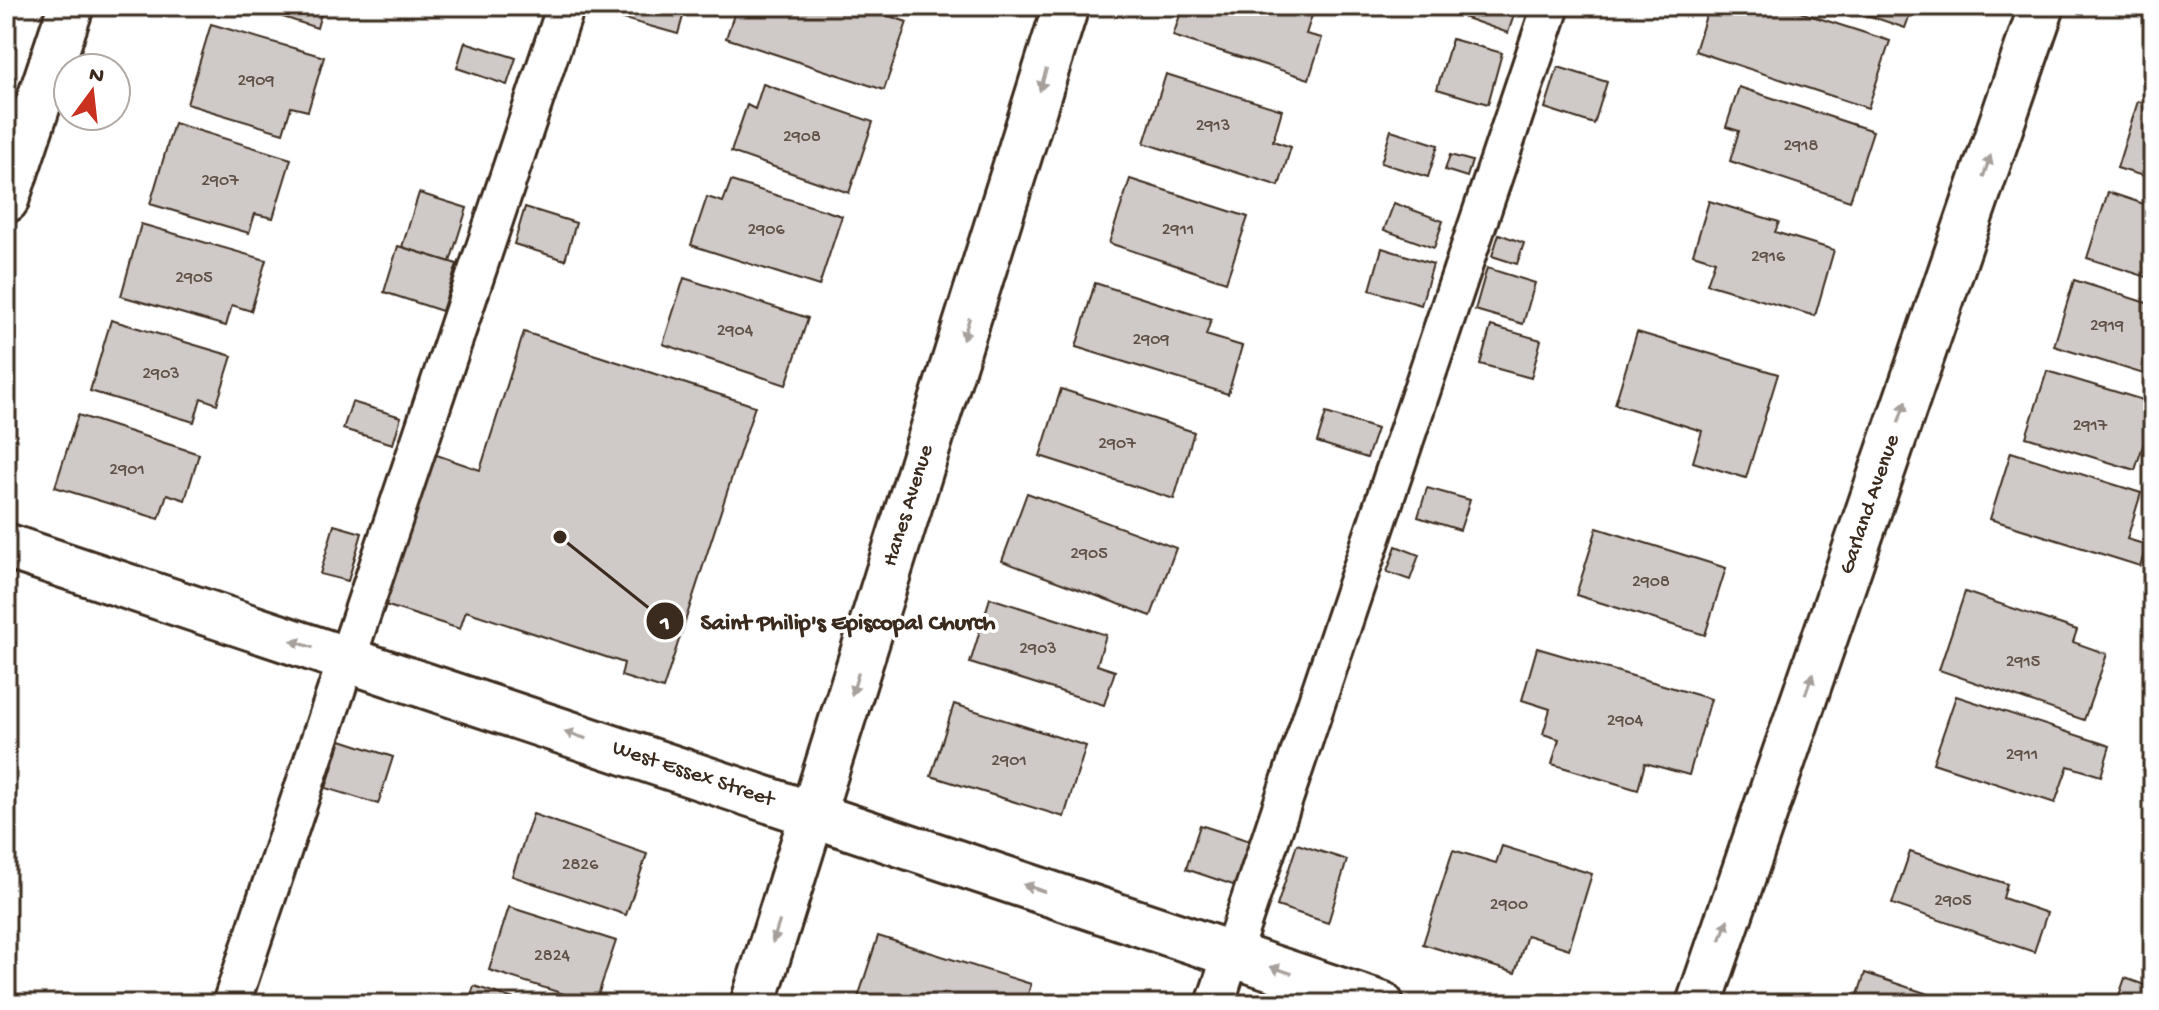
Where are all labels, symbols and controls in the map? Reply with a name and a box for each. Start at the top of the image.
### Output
north arrow [52,52,132,132]
text: N [86,62,106,91]
one-way arrow [1036,69,1049,93]
house number: 2909 [237,71,275,92]
house number: 2913 [1196,116,1230,137]
house number: 2908 [783,127,821,148]
house number: 2918 [1784,136,1819,157]
one-way arrow [1981,154,1993,178]
house number: 2907 [201,171,239,192]
house number: 2906 [747,220,785,241]
house number: 2911 [1162,220,1194,241]
house number: 2916 [1751,247,1786,268]
house number: 2905 [175,268,213,289]
house number: 2919 [2090,316,2124,337]
one-way arrow [959,317,971,341]
house number: 2904 [717,321,754,342]
house number: 2909 [1132,330,1170,351]
house number: 2903 [142,364,180,385]
one-way arrow [1897,400,1909,424]
house number: 2917 [2073,416,2108,437]
street label: Garland Avenue [1835,431,1907,578]
house number: 2907 [1098,434,1136,455]
street label: Hanes Avenue [878,441,941,570]
house number: 2901 [109,460,145,481]
house number: 2905 [1070,544,1108,565]
house number: 2908 [1632,572,1670,593]
callout: Saint Philip's Episcopal Church [645,597,1012,645]
text: 1 [659,610,670,639]
text: Saint Philip's Episcopal Church [700,610,996,639]
one-way arrow [290,637,314,649]
house number: 2903 [1019,639,1057,660]
house number: 2915 [2006,652,2040,673]
one-way arrow [848,672,860,696]
one-way arrow [1803,672,1815,696]
house number: 2904 [1607,711,1644,732]
one-way arrow [563,728,587,740]
street label: West Essex Street [609,736,779,815]
house number: 2911 [2006,745,2038,766]
house number: 2901 [991,751,1027,772]
house number: 2826 [562,855,599,876]
one-way arrow [1022,882,1046,894]
house number: 2905 [1934,891,1972,912]
house number: 2900 [1490,895,1528,916]
one-way arrow [1719,918,1731,942]
one-way arrow [769,920,782,944]
house number: 2824 [534,946,570,967]
one-way arrow [1269,964,1293,976]

